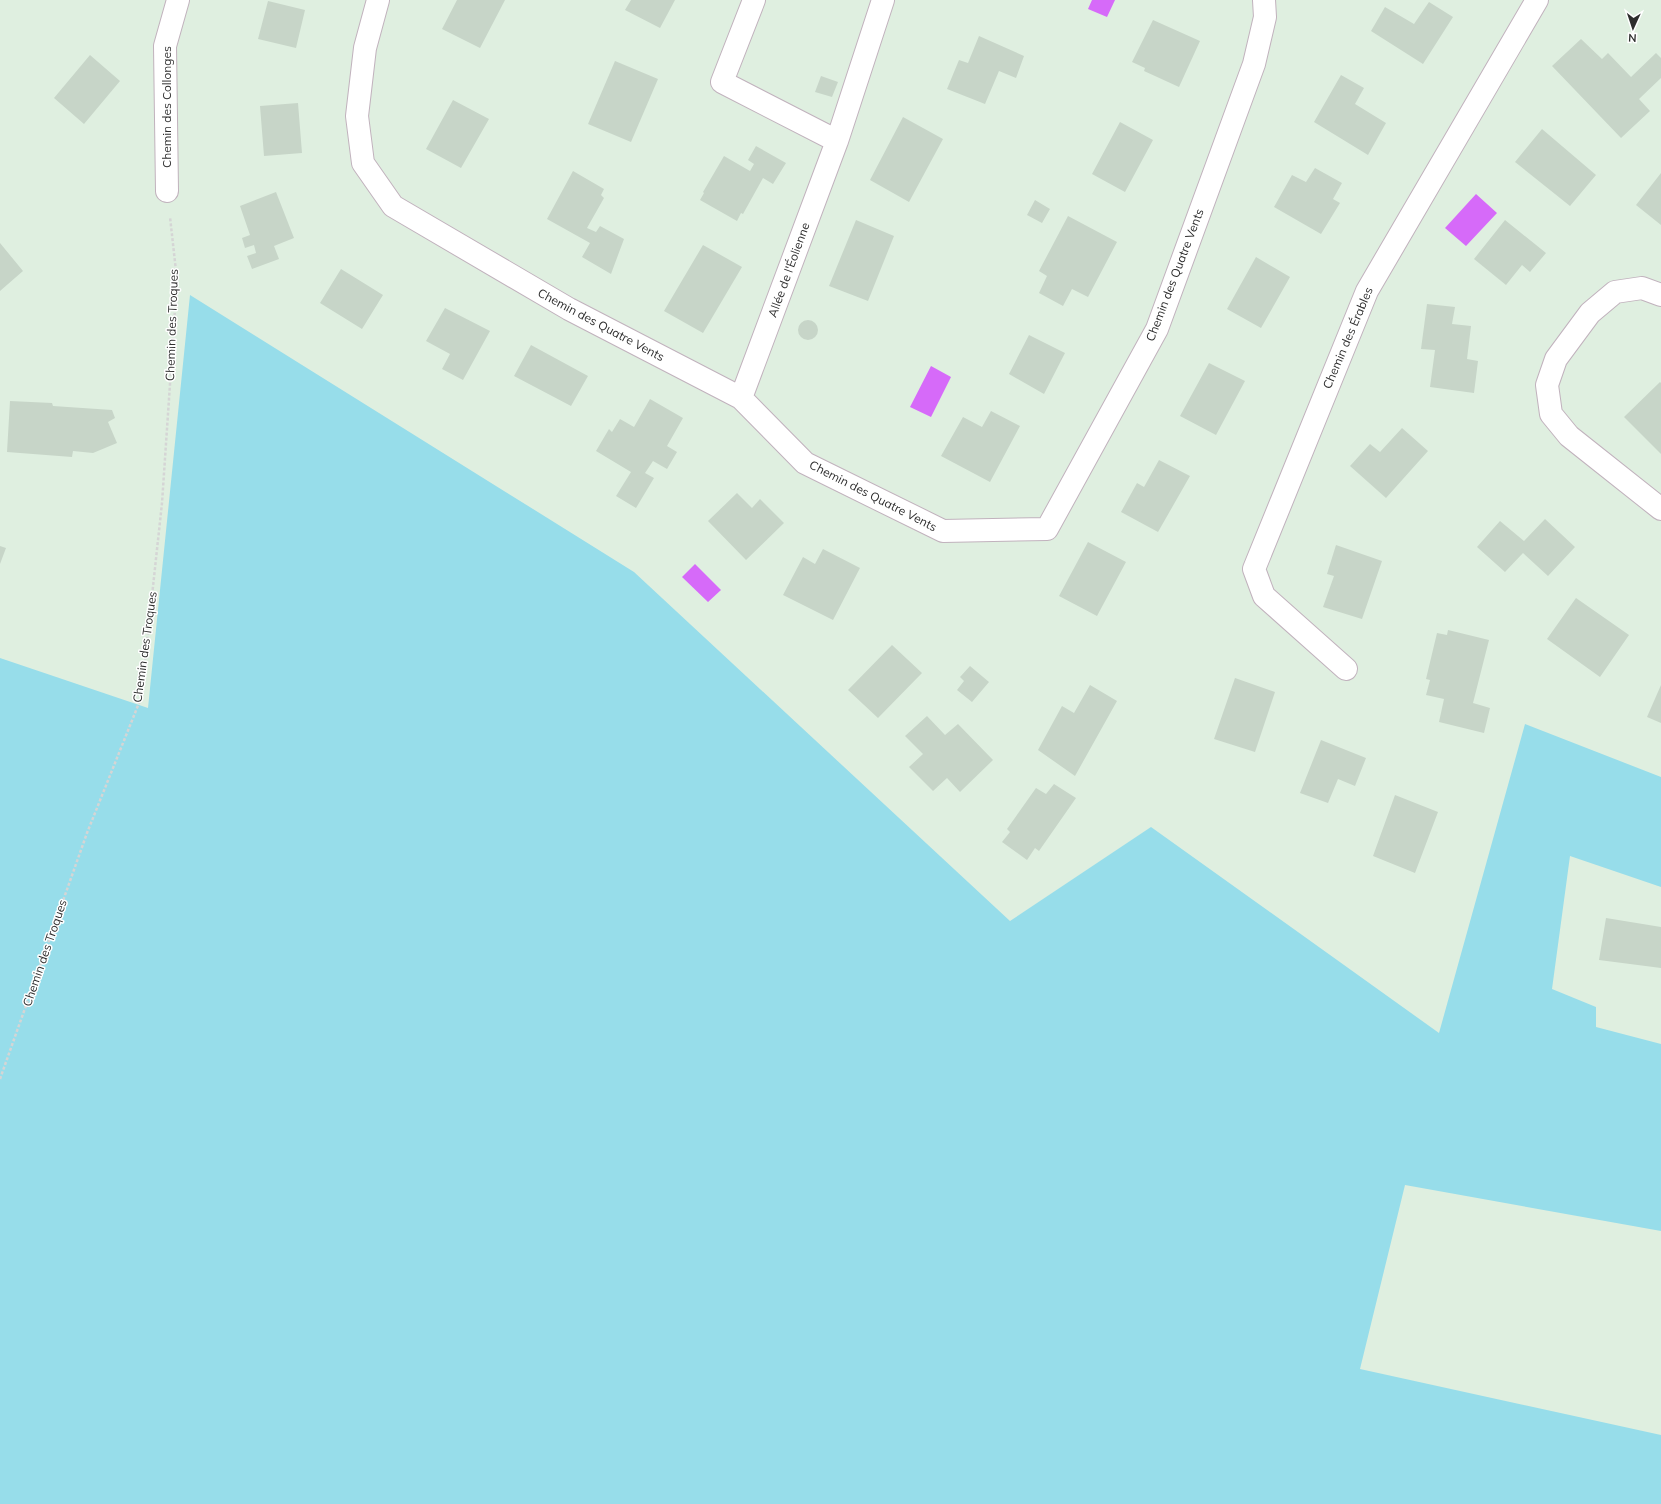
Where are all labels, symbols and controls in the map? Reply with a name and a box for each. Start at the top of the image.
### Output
north arrow [1613,8,1653,48]
text: N [1628,31,1637,45]
street label: Chemin des Collonges [159,46,174,168]
street label: Chemin des Quatre Vents [1142,206,1207,343]
street label: Allée de l'Éolienne [764,220,813,319]
street label: Chemin des Troques [162,269,181,381]
street label: Chemin des Quatre Vents [535,285,667,364]
street label: Chemin des Érables [1319,285,1376,391]
street label: Chemin des Quatre Vents [807,457,940,534]
street label: Chemin des Troques [129,590,160,704]
street label: Chemin des Troques [19,897,70,1008]

